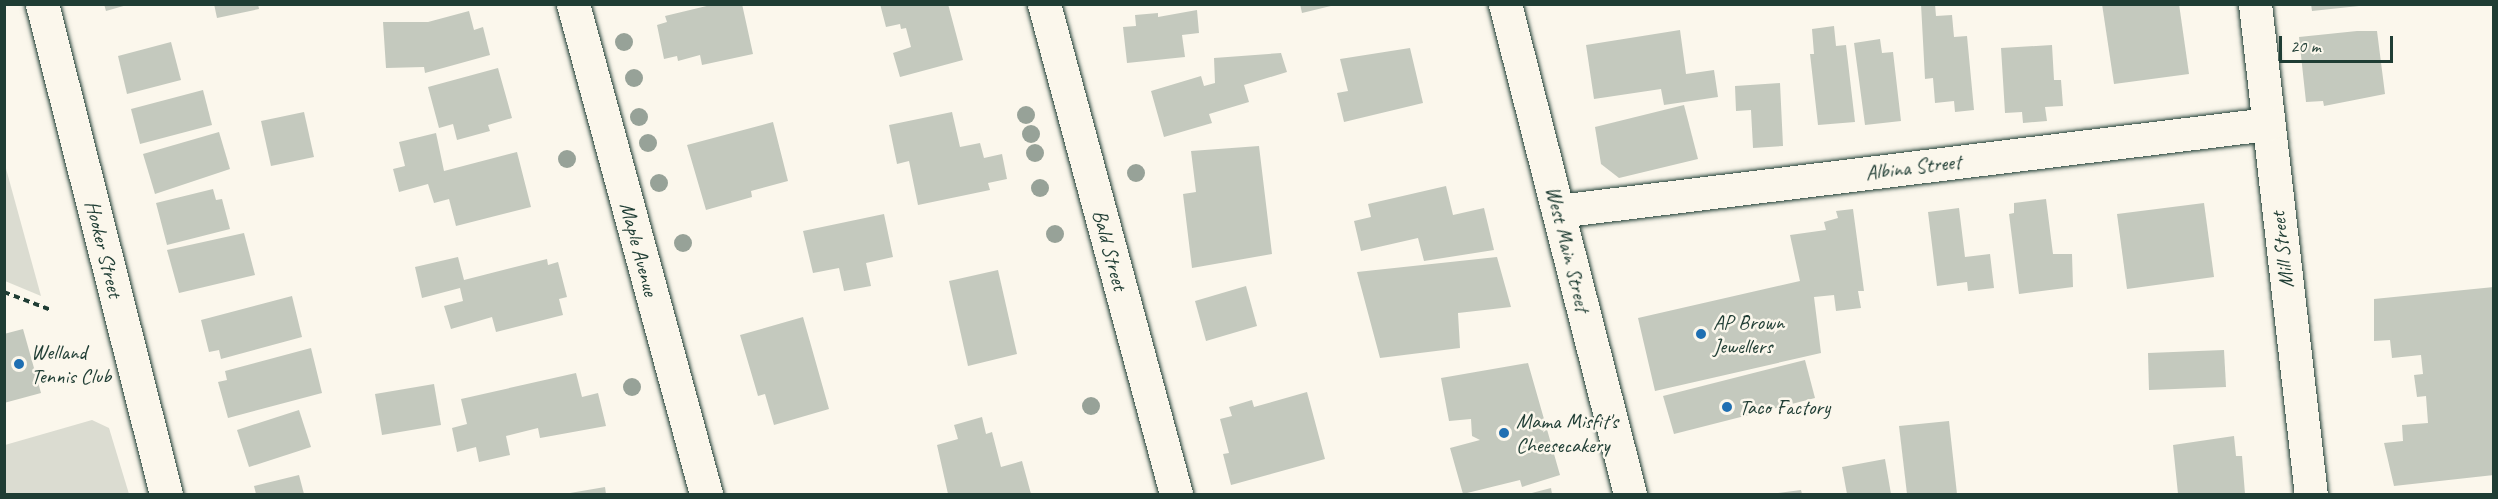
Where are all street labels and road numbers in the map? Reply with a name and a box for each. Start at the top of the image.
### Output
street label: Albina Street [1864,149,1962,185]
street label: West Main Street [1540,183,1596,315]
street label: Hooker Street [80,198,128,300]
street label: Maple Avenue [614,199,664,299]
street label: Bald Street [1087,207,1133,293]
street label: Mill Street [2265,210,2299,290]

